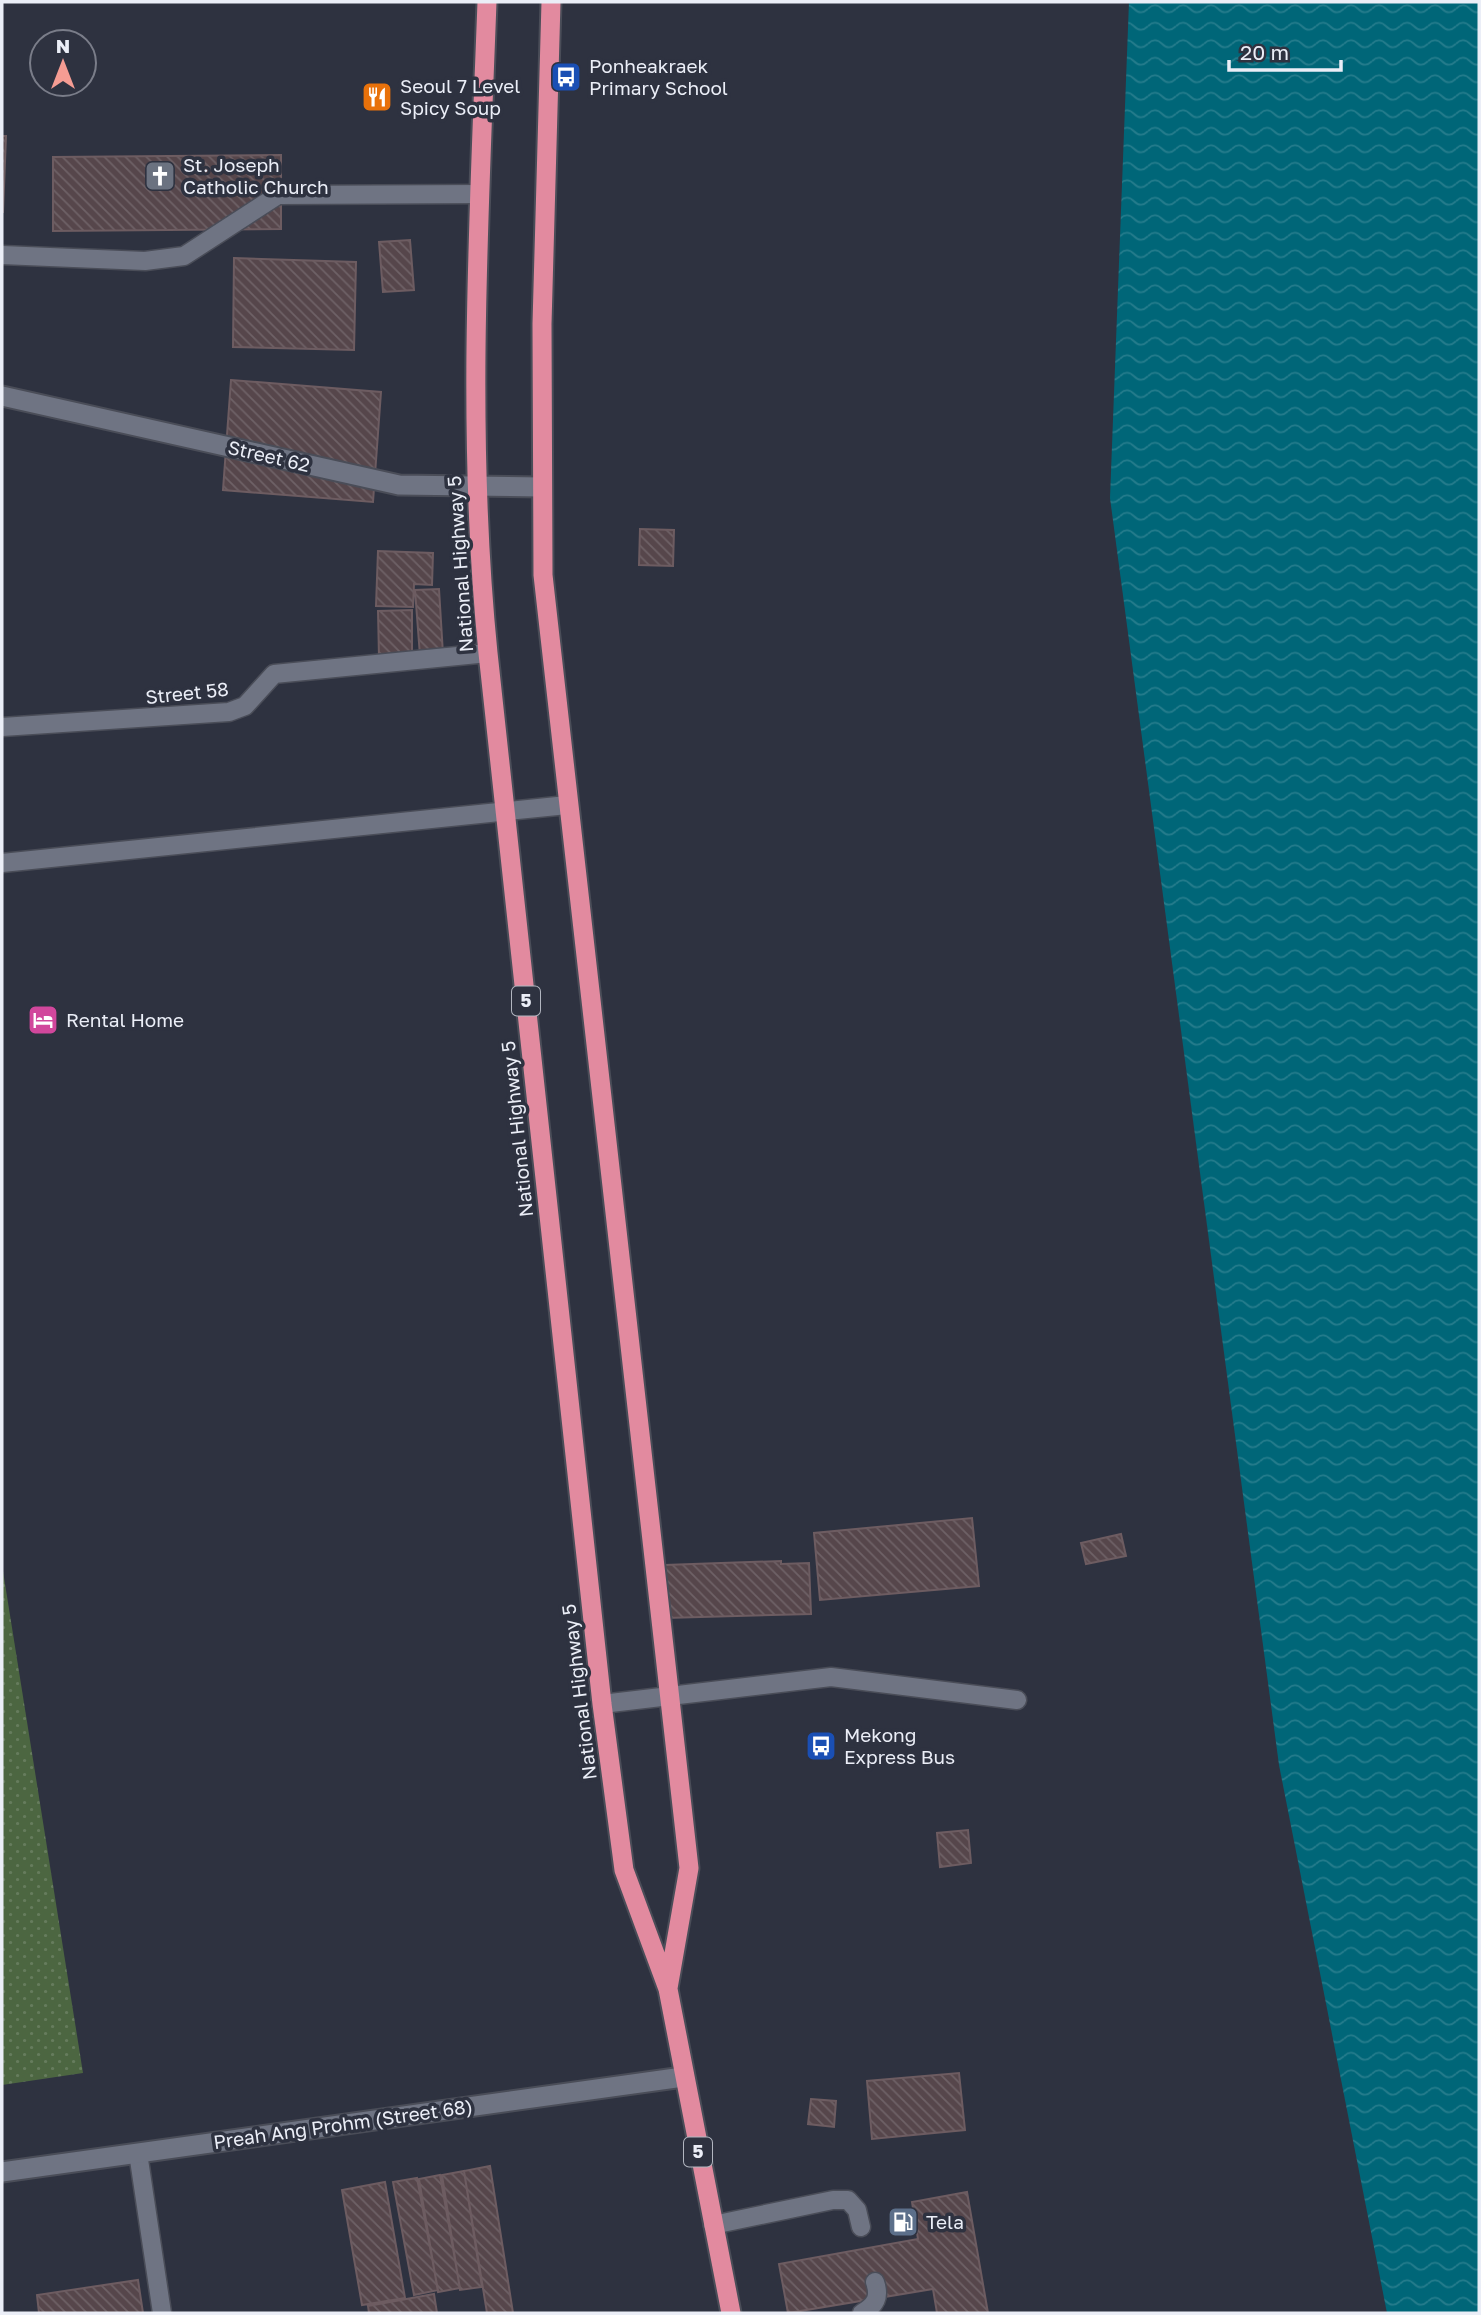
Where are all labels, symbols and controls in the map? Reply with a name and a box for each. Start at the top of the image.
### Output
north arrow [28,28,98,98]
scale bar [1229,28,1341,72]
text: N [56,34,70,57]
text: 20 m [1240,39,1289,65]
place label: Ponheakraek Primary School [589,54,728,99]
bus stop icon: Ponheakraek Primary School [549,60,583,94]
place label: Seoul 7 Level Spicy Soup [400,74,520,119]
restaurant icon: Seoul 7 Level Spicy Soup [360,80,394,114]
place label: St. Joseph Catholic Church [183,153,329,198]
church icon: St. Joseph Catholic Church [143,159,177,193]
street label: Street 62 [226,435,312,476]
street label: National Highway 5 [442,475,477,653]
street label: Street 58 [144,677,230,708]
road number: 5 [512,986,540,1016]
hotel icon: Rental Home [26,1003,60,1037]
place label: Rental Home [66,1008,184,1031]
street label: National Highway 5 [496,1040,537,1218]
street label: National Highway 5 [556,1603,601,1781]
place label: Mekong Express Bus [844,1723,955,1768]
bus stop icon: Mekong Express Bus [804,1729,838,1763]
street label: Preah Ang Prohm (Street 68) [212,2094,474,2153]
road number: 5 [684,2138,712,2166]
fuel station icon: Tela [886,2205,920,2239]
place label: Tela [926,2210,964,2233]

